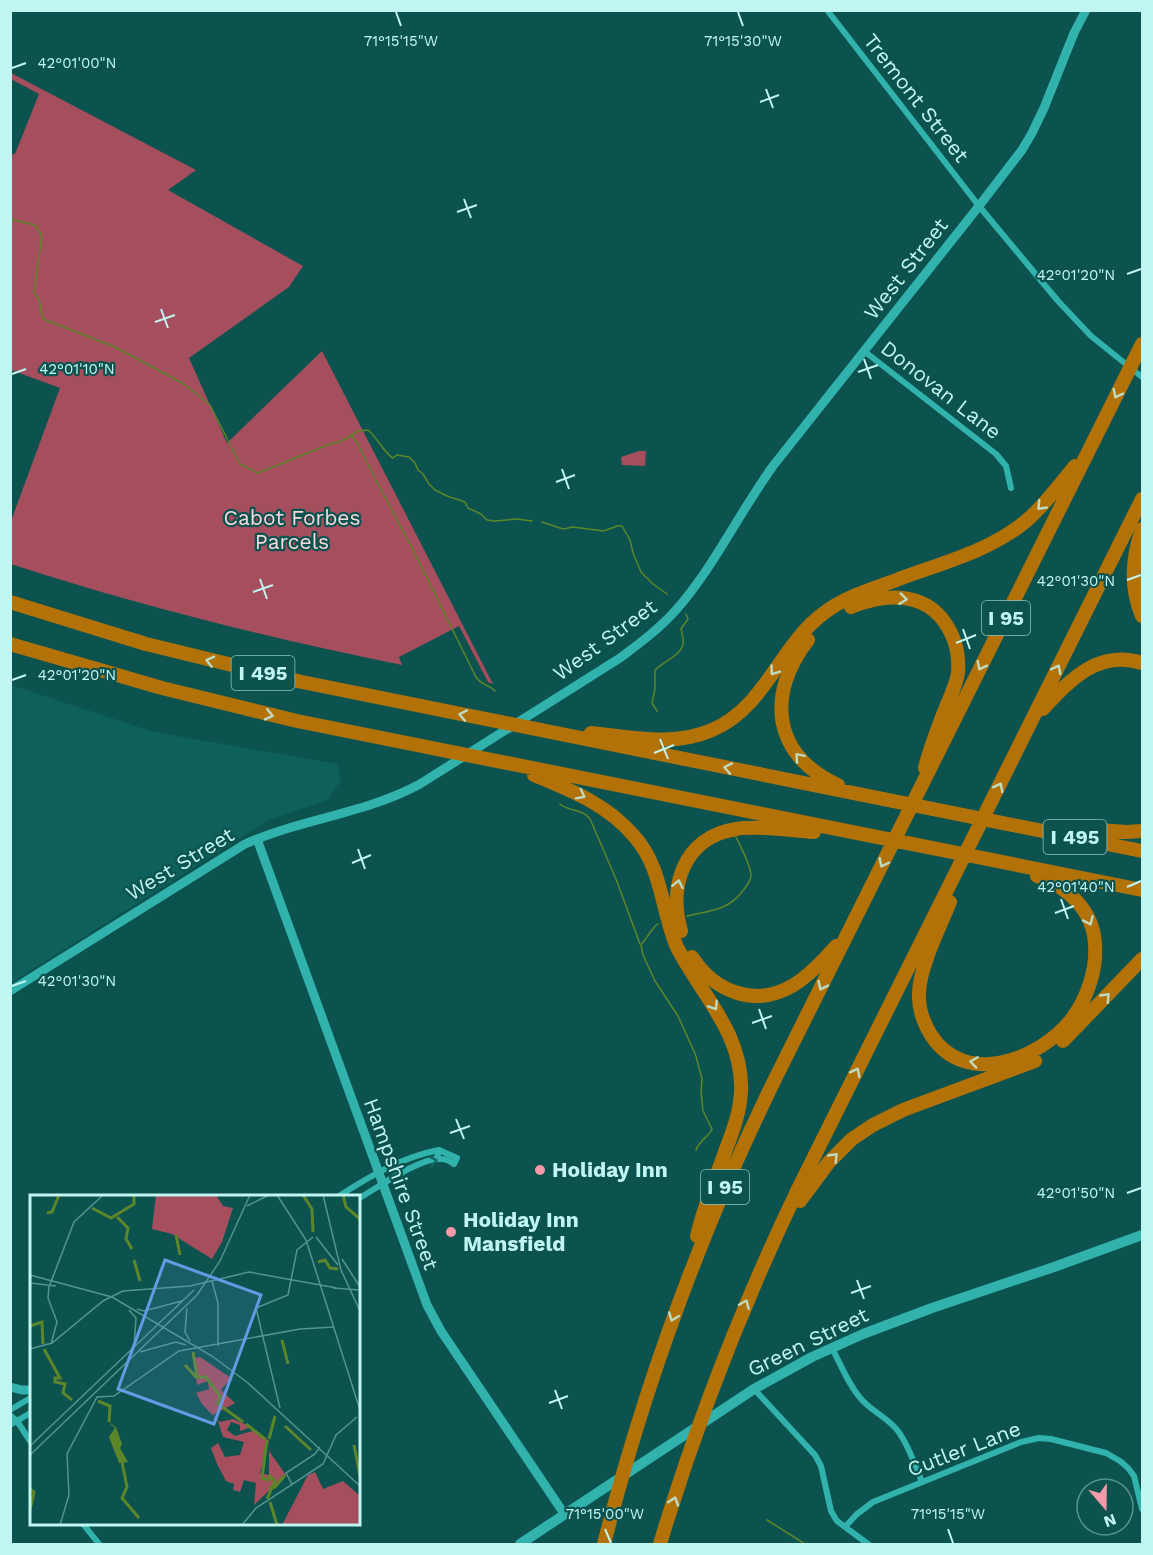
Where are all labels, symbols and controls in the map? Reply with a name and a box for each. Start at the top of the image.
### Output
street label: Tremont Street [858,28,974,167]
text: 71°15'15"W [364,32,438,50]
text: 71°15'30"W [704,32,782,50]
text: 42°01'00"N [37,54,117,72]
street label: West Street [858,213,953,324]
text: 42°01'20"N [1037,266,1115,284]
street label: Donovan Lane [876,335,1006,444]
text: 42°01'10"N [39,360,115,378]
one-way arrow [1113,388,1125,399]
one-way arrow [1038,499,1049,510]
park label: Cabot Forbes Parcels [223,505,361,554]
text: 42°01'30"N [1037,572,1115,590]
one-way arrow [899,592,908,604]
street label: West Street [548,594,661,686]
road number: I 95 [982,601,1030,635]
one-way arrow [206,655,216,668]
road number: I 495 [232,656,294,690]
one-way arrow [977,660,989,671]
one-way arrow [771,664,782,675]
one-way arrow [1050,665,1062,676]
text: 42°01'20"N [38,666,116,684]
one-way arrow [264,707,274,720]
one-way arrow [458,709,468,722]
one-way arrow [796,753,807,764]
one-way arrow [723,762,733,775]
one-way arrow [991,782,1003,793]
one-way arrow [574,788,585,799]
road number: I 495 [1044,820,1106,854]
street label: West Street [121,821,239,906]
one-way arrow [879,856,891,867]
text: 42°01'40"N [1037,878,1115,896]
one-way arrow [671,880,684,890]
one-way arrow [1082,914,1094,925]
text: 42°01'30"N [38,972,116,990]
one-way arrow [817,980,829,991]
one-way arrow [1099,993,1110,1004]
one-way arrow [706,1000,718,1010]
one-way arrow [970,1057,979,1069]
one-way arrow [849,1068,860,1079]
street label: Hampshire Street [359,1095,444,1273]
one-way arrow [827,1153,838,1164]
one-way arrow [428,1155,438,1168]
place label: Holiday Inn [552,1157,668,1182]
marker: Holiday Inn [533,1163,547,1177]
road number: I 95 [701,1170,749,1204]
text: 42°01'50"N [1037,1184,1115,1202]
inset map [30,1195,360,1525]
place label: Holiday Inn Mansfield [463,1207,579,1256]
marker: Holiday Inn Mansfield [444,1225,458,1239]
one-way arrow [738,1300,750,1311]
street label: Green Street [743,1302,872,1382]
one-way arrow [668,1311,681,1322]
street label: Cutler Lane [904,1415,1024,1482]
north arrow [1075,1477,1135,1537]
one-way arrow [667,1496,679,1507]
text: 71°15'00"W [566,1505,644,1523]
text: 71°15'15"W [911,1505,985,1523]
text: N [1101,1510,1119,1532]

